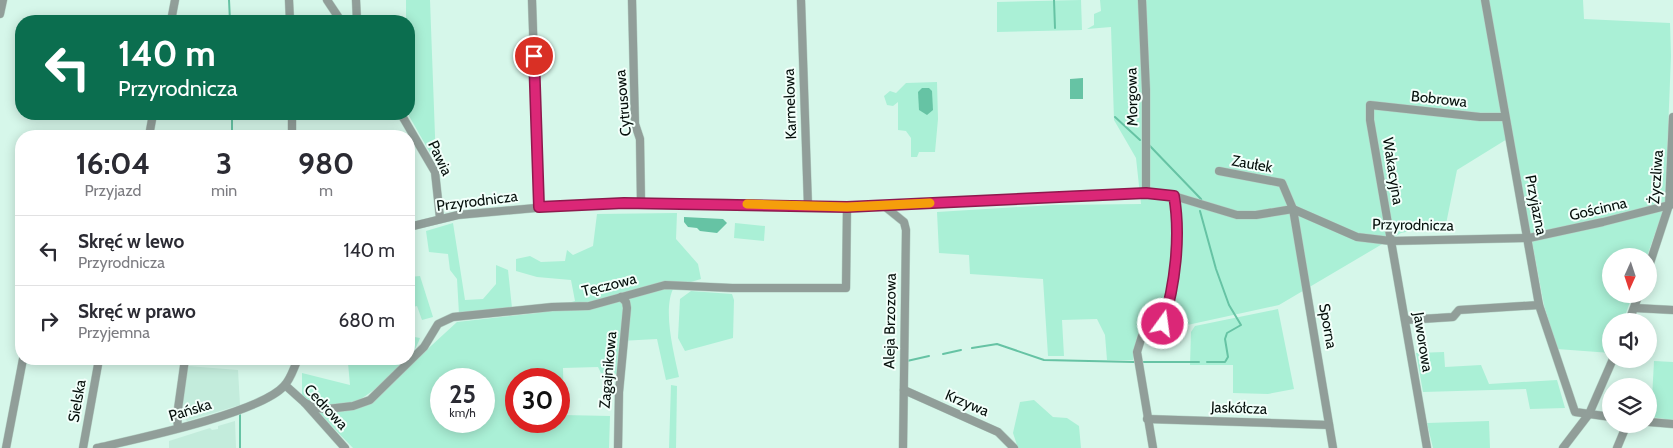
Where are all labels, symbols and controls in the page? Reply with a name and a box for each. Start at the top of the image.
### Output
text: 140 m [118,32,216,75]
icon: left [35,35,100,100]
pin [513,35,555,77]
icon: arrive [520,42,548,70]
street label: Karmelowa [780,67,800,140]
street label: Morgowa [1122,67,1142,126]
street label: Cytrusowa [611,68,635,137]
text: Przyrodnicza [118,75,238,102]
street label: Bobrowa [1410,87,1469,111]
street label: Wakacyjna [1379,136,1407,207]
street label: Pawia [424,138,456,179]
text: 16:04 [76,145,150,182]
text: 3 [216,145,232,182]
text: 980 [298,145,354,182]
street label: Życzliwa [1644,148,1667,205]
street label: Zaułek [1230,152,1274,176]
street label: Przyjazna [1521,173,1551,237]
text: Przyjazd [84,181,141,200]
text: min [211,181,237,200]
text: m [319,181,333,200]
street label: Przyrodnicza [435,187,519,215]
street label: Gościnna [1568,193,1629,224]
street label: Przyrodnicza [1372,215,1455,235]
text: Skręć w lewo [78,230,184,253]
icon: left [35,237,63,265]
text: 140 m [344,239,395,262]
north arrow [1602,248,1658,302]
map controls [1602,248,1657,433]
text: Przyrodnicza [78,253,165,272]
street label: Tęczowa [580,269,639,300]
street label: Aleja Brzozowa [880,272,900,369]
position arrow [1136,297,1188,349]
text: Skręć w prawo [78,300,196,323]
street label: Sporna [1315,302,1341,351]
icon: right [35,307,63,335]
text: 680 m [338,309,395,332]
street label: Jaworowa [1409,310,1437,374]
button: sound [1602,313,1657,368]
text: Przyjemna [78,323,150,342]
street label: Zagajnikowa [596,330,620,409]
speed limit sign: 30 [505,368,570,433]
street label: Sielska [64,377,90,424]
button: layers [1602,378,1657,433]
text: 25 [449,379,476,409]
street label: Cedrowa [300,380,352,434]
street label: Krzywa [942,386,992,421]
street label: Pańska [166,395,214,425]
street label: Jaskółcza [1210,398,1268,418]
text: km/h [449,405,476,420]

